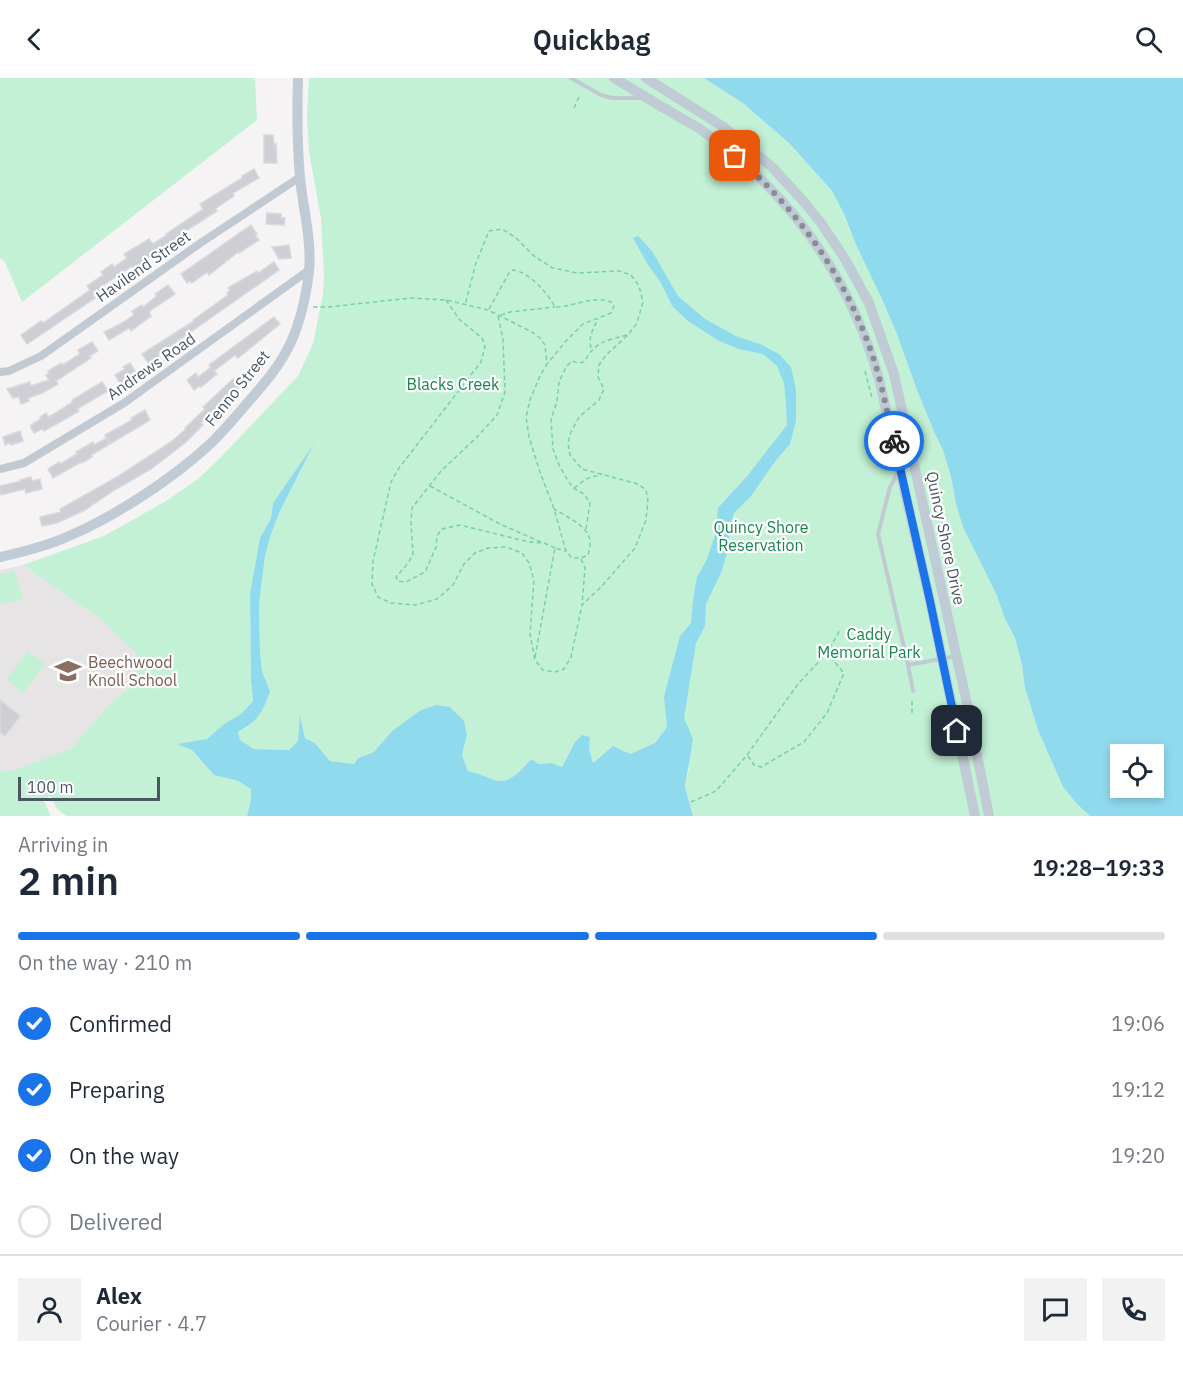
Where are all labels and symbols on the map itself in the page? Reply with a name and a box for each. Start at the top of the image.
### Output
pin [709,130,760,181]
street label: Havilend Street [92,226,194,306]
street label: Andrews Road [103,328,199,404]
street label: Fenno Street [200,346,274,430]
park label: Blacks Creek [407,374,500,394]
courier [864,411,924,471]
street label: Quincy Shore Drive [922,469,970,607]
park label: Quincy Shore Reservation [713,517,809,555]
park label: Caddy Memorial Park [817,624,921,662]
place label: Beechwood Knoll School [88,652,177,690]
school or university icon: Beechwood Knoll School [53,656,83,686]
pin [931,705,982,756]
scale bar [18,774,160,802]

